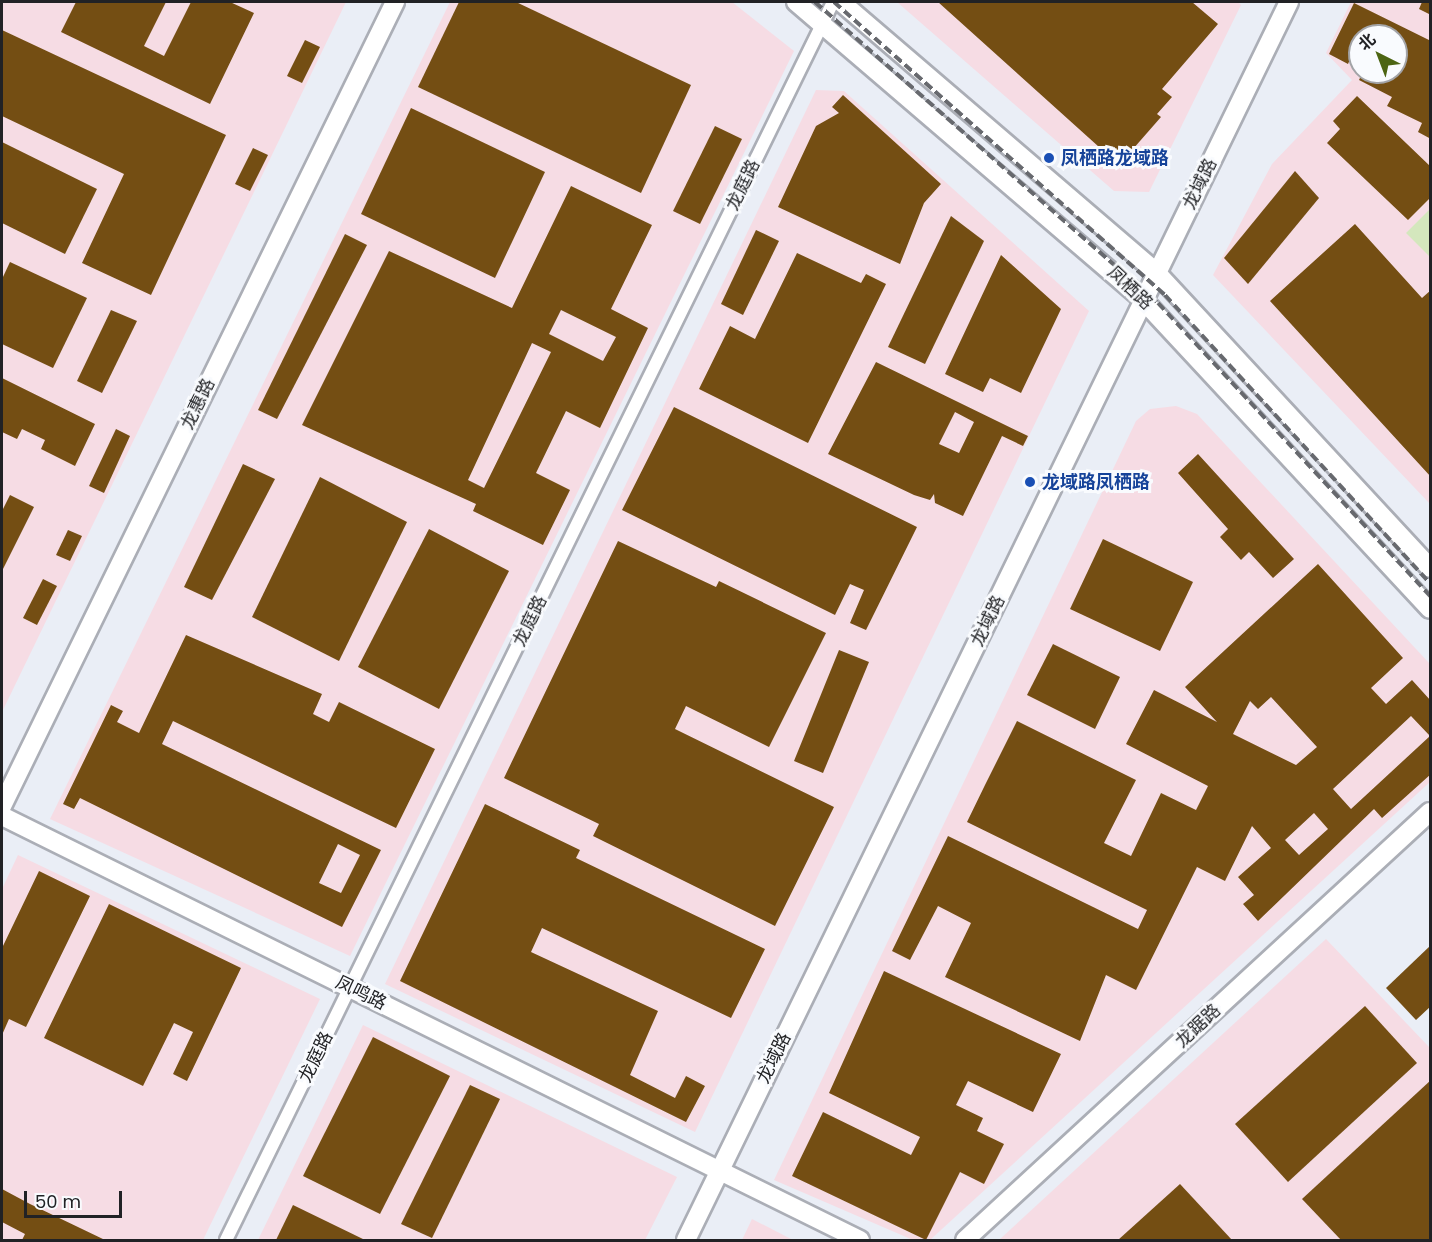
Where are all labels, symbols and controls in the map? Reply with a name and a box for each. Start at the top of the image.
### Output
north arrow [1348,24,1408,84]
text: 北 [1353,28,1381,56]
place label: 凤栖路龙域路 [1061,147,1169,169]
marker: 凤栖路龙域路 [1042,151,1056,165]
street label: 龙域路 [1178,155,1222,213]
street label: 龙庭路 [721,156,765,214]
street label: 凤栖路 [1103,262,1157,314]
street label: 龙惠路 [176,375,220,433]
place label: 龙域路凤栖路 [1042,471,1150,493]
marker: 龙域路凤栖路 [1023,475,1037,489]
street label: 龙庭路 [508,592,552,650]
street label: 龙域路 [966,592,1010,650]
street label: 凤鸣路 [332,971,390,1015]
street label: 龙踞路 [1171,1000,1225,1052]
street label: 龙庭路 [294,1028,338,1086]
street label: 龙域路 [752,1029,796,1087]
scale bar [27,1179,124,1217]
text: 50 m [35,1189,81,1214]

